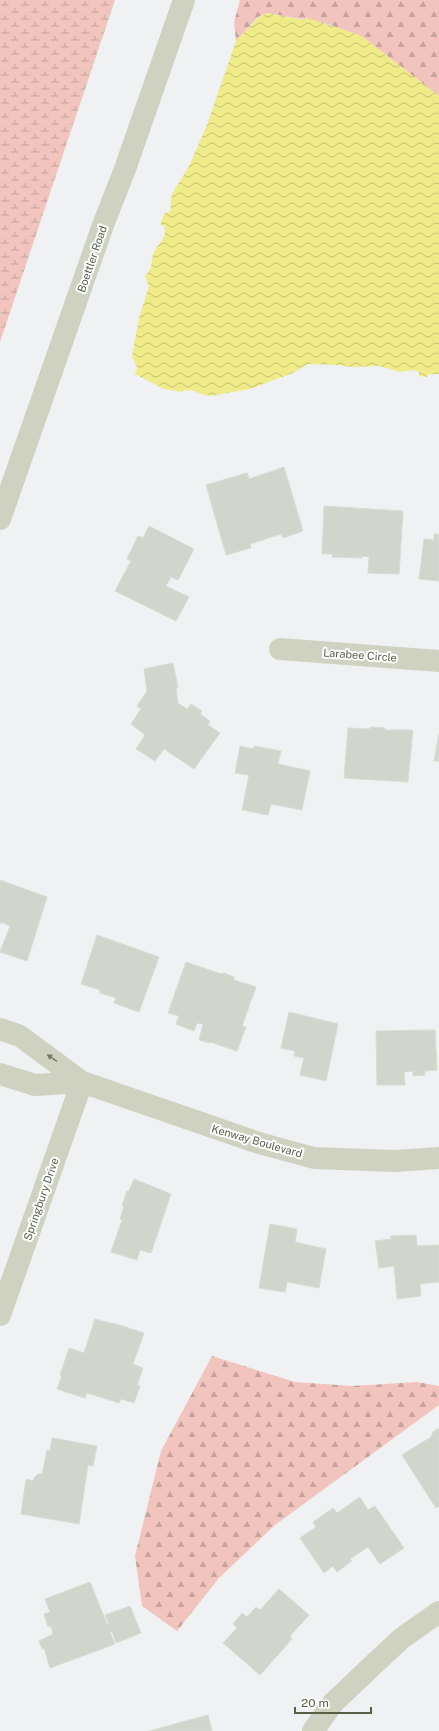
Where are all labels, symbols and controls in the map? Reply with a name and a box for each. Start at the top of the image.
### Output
street label: Boettler Road [75,224,109,294]
street label: Larabee Circle [323,646,397,664]
one-way arrow [46,1054,57,1062]
street label: Kenway Boulevard [210,1122,304,1160]
street label: Springbury Drive [21,1156,61,1242]
scale bar [295,1689,371,1715]
text: 20 m [301,1696,329,1710]

